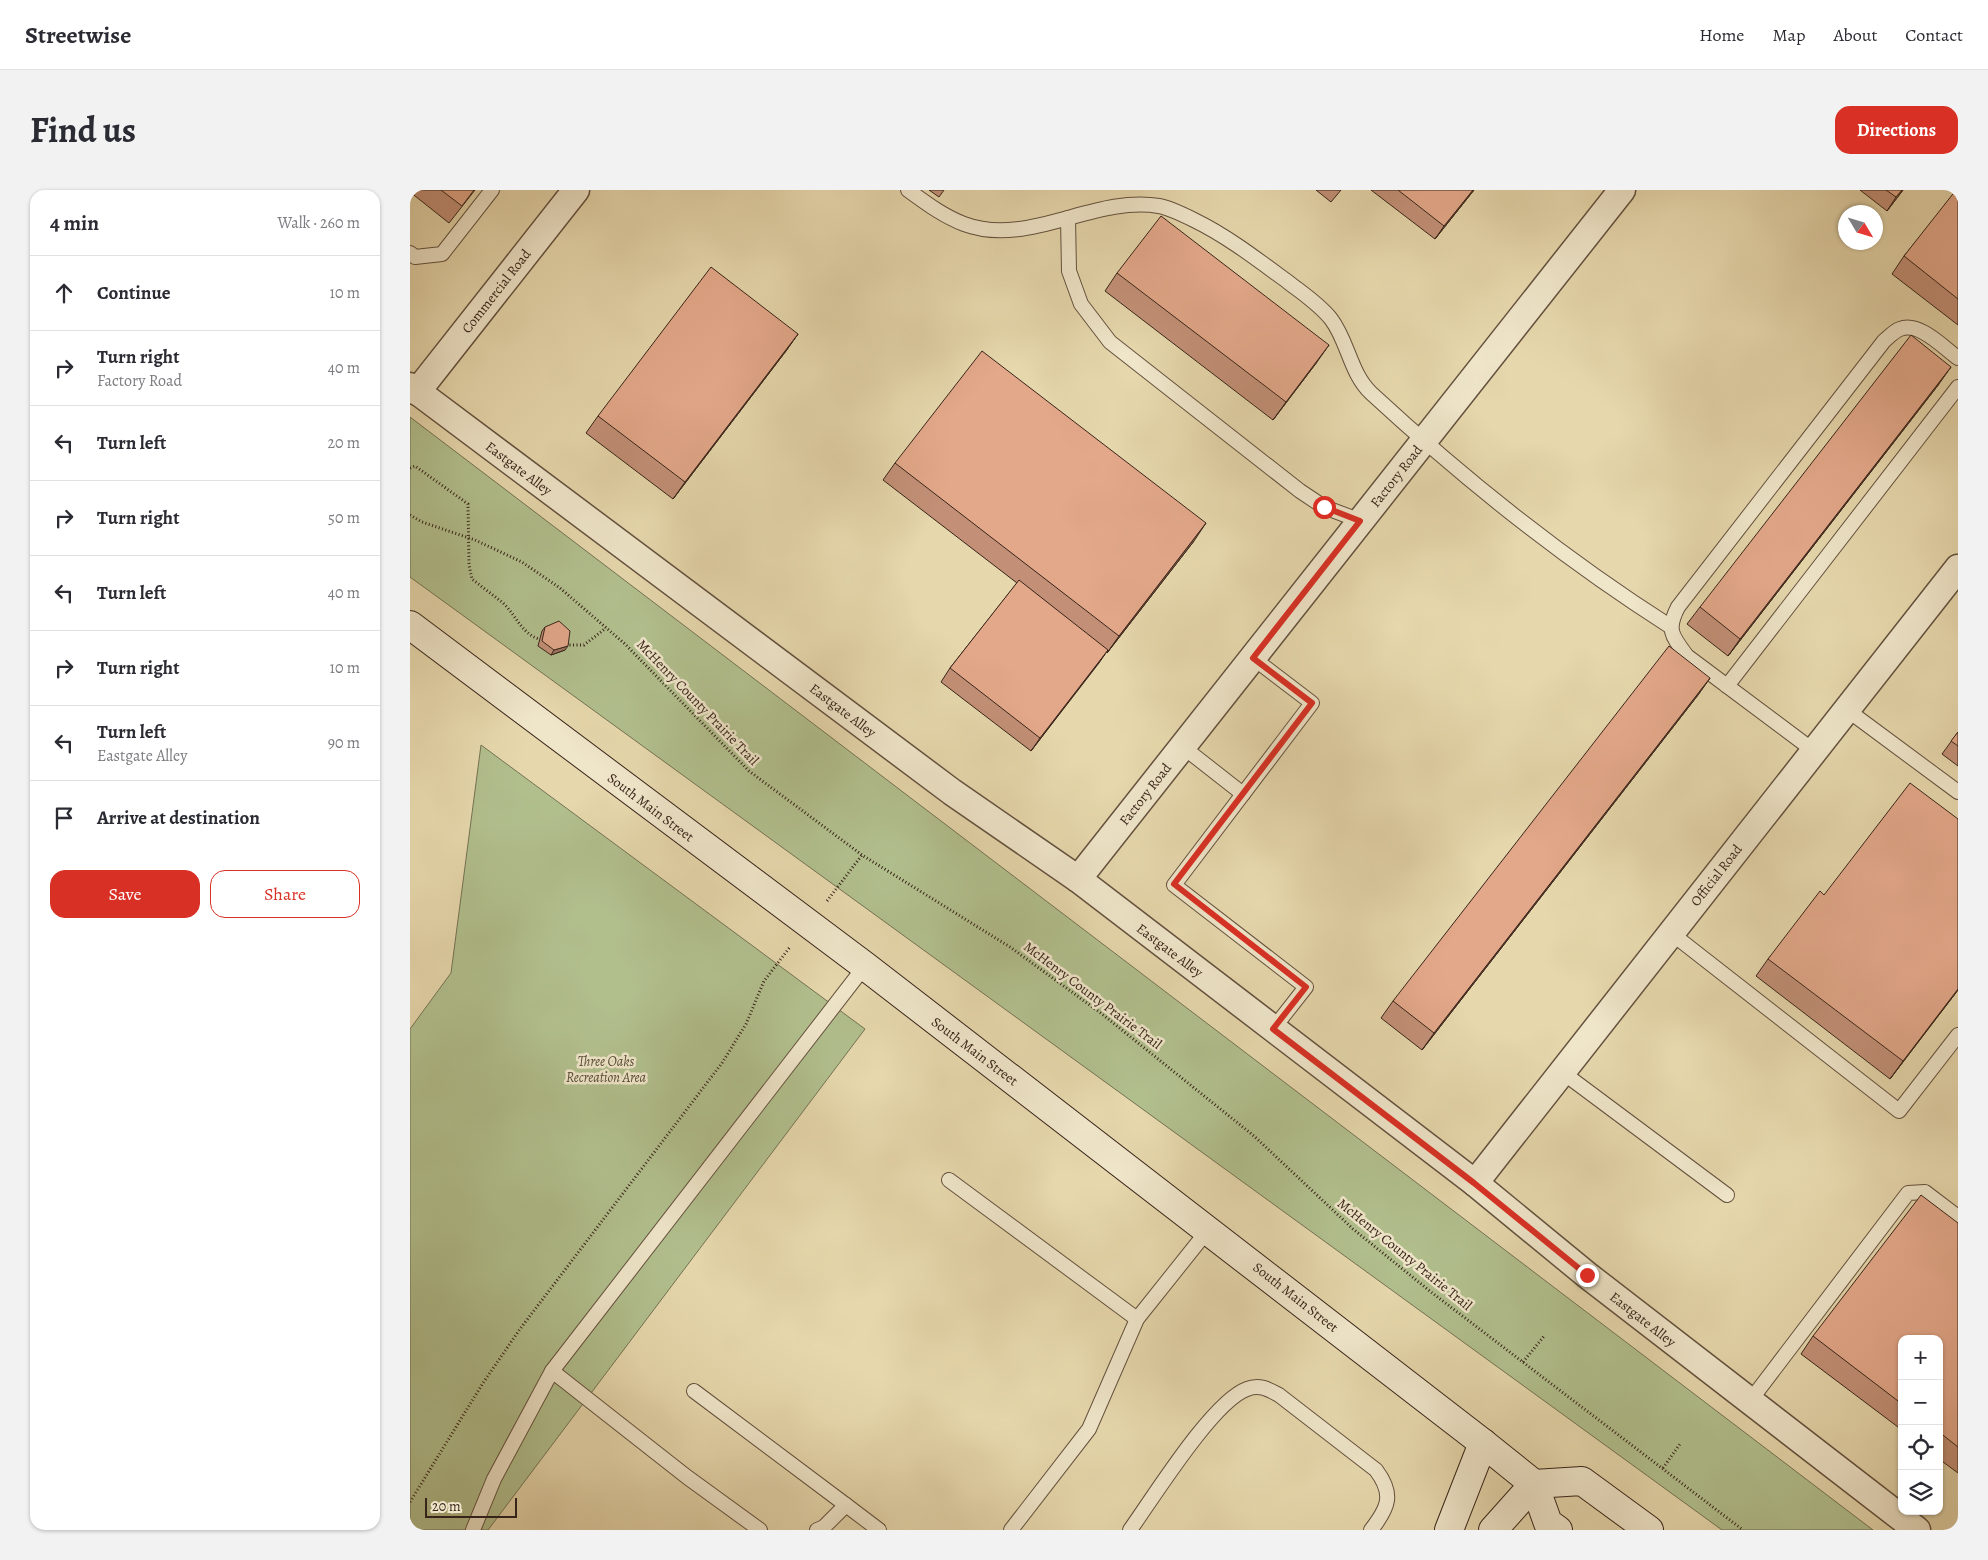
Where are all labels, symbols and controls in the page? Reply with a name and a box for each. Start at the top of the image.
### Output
text: Streetwise [25,19,131,51]
text: Home [1699,23,1744,47]
text: Map [1772,23,1805,47]
text: About [1833,23,1877,47]
text: Contact [1905,23,1963,47]
text: Find us [30,106,136,154]
button: Directions [1835,106,1958,154]
north arrow [1838,205,1883,250]
text: 4 min [50,209,99,237]
text: Walk · 260 m [278,212,360,234]
street label: Commercial Road [458,245,536,337]
icon: ahead [50,279,78,307]
text: Continue [97,280,171,306]
text: 10 m [330,282,360,304]
text: Turn right [97,344,179,370]
icon: right [50,354,78,382]
text: 40 m [328,357,360,379]
text: Factory Road [97,370,182,392]
icon: left [50,429,78,457]
text: Turn left [97,430,166,456]
text: 20 m [327,432,360,454]
street label: Eastgate Alley [481,437,557,500]
street label: Factory Road [1366,441,1427,511]
route start [1313,496,1336,519]
icon: right [50,504,78,532]
text: Turn right [97,505,179,531]
text: 50 m [328,507,360,529]
icon: left [50,579,78,607]
text: Turn left [97,580,166,606]
text: 40 m [328,582,360,604]
street label: McHenry County Prairie Trail [632,635,763,770]
icon: right [50,654,78,682]
text: Turn right [97,655,179,681]
text: 10 m [330,657,360,679]
street label: Eastgate Alley [805,679,881,742]
text: Turn left [97,719,166,745]
icon: left [50,729,78,757]
text: 90 m [328,732,360,754]
text: Eastgate Alley [97,745,187,767]
street label: Factory Road [1115,759,1176,829]
street label: South Main Street [604,769,698,846]
icon: arrive [50,804,78,832]
text: Arrive at destination [97,805,260,831]
street label: Official Road [1686,840,1747,910]
button: Save [50,870,200,918]
button: Share [210,870,360,918]
street label: Eastgate Alley [1132,919,1208,982]
street label: McHenry County Prairie Trail [1020,937,1166,1054]
street label: South Main Street [928,1013,1022,1090]
park label: Three Oaks Recreation Area [566,1052,647,1087]
street label: McHenry County Prairie Trail [1333,1194,1476,1315]
street label: South Main Street [1249,1258,1343,1337]
route end [1576,1264,1599,1287]
street label: Eastgate Alley [1606,1288,1680,1352]
map controls [1898,1335,1943,1515]
button: + [1898,1335,1943,1380]
button: − [1898,1380,1943,1425]
button: locate [1898,1425,1943,1470]
button: layers [1898,1470,1943,1515]
scale bar [425,1495,518,1518]
text: 20 m [432,1497,461,1516]

